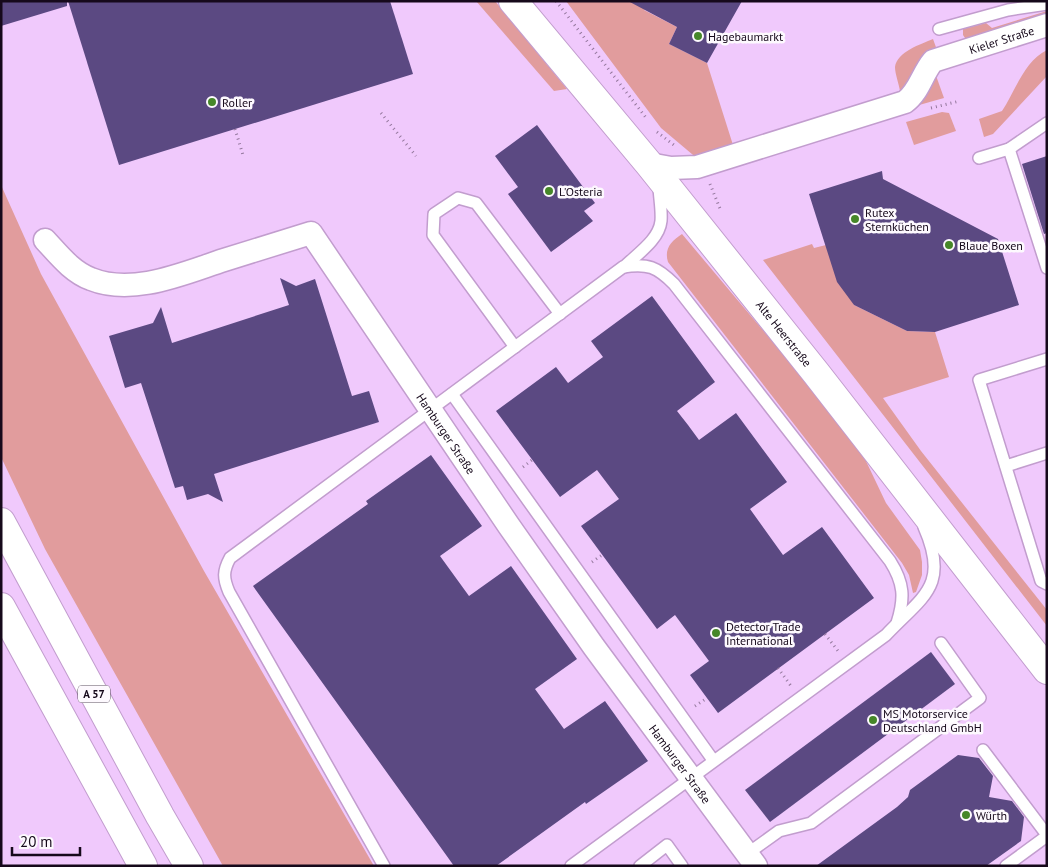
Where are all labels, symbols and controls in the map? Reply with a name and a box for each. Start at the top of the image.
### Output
street label: Kieler Straße [967,22,1036,57]
place label: Hagebaumarkt [708,29,783,44]
marker: Hagebaumarkt [692,30,704,42]
place label: Roller [222,95,252,110]
marker: Roller [206,96,218,108]
place label: L'Osteria [559,184,602,199]
marker: L'Osteria [543,185,555,197]
place label: Rutex Sternküchen [865,205,929,234]
marker: Rutex Sternküchen [849,213,861,225]
place label: Blaue Boxen [959,238,1023,253]
marker: Blaue Boxen [943,239,955,251]
street label: Alte Heerstraße [753,297,815,369]
street label: Hamburger Straße [414,390,479,477]
place label: Detector Trade International [726,619,801,648]
marker: Detector Trade International [710,627,722,639]
road number: A 57 [78,686,110,702]
place label: MS Motorservice Deutschland GmbH [883,706,982,735]
marker: MS Motorservice Deutschland GmbH [867,714,879,726]
street label: Hamburger Straße [646,721,714,806]
place label: Würth [976,808,1007,823]
marker: Würth [960,809,972,821]
scale bar [12,824,80,856]
text: 20 m [20,832,53,851]

